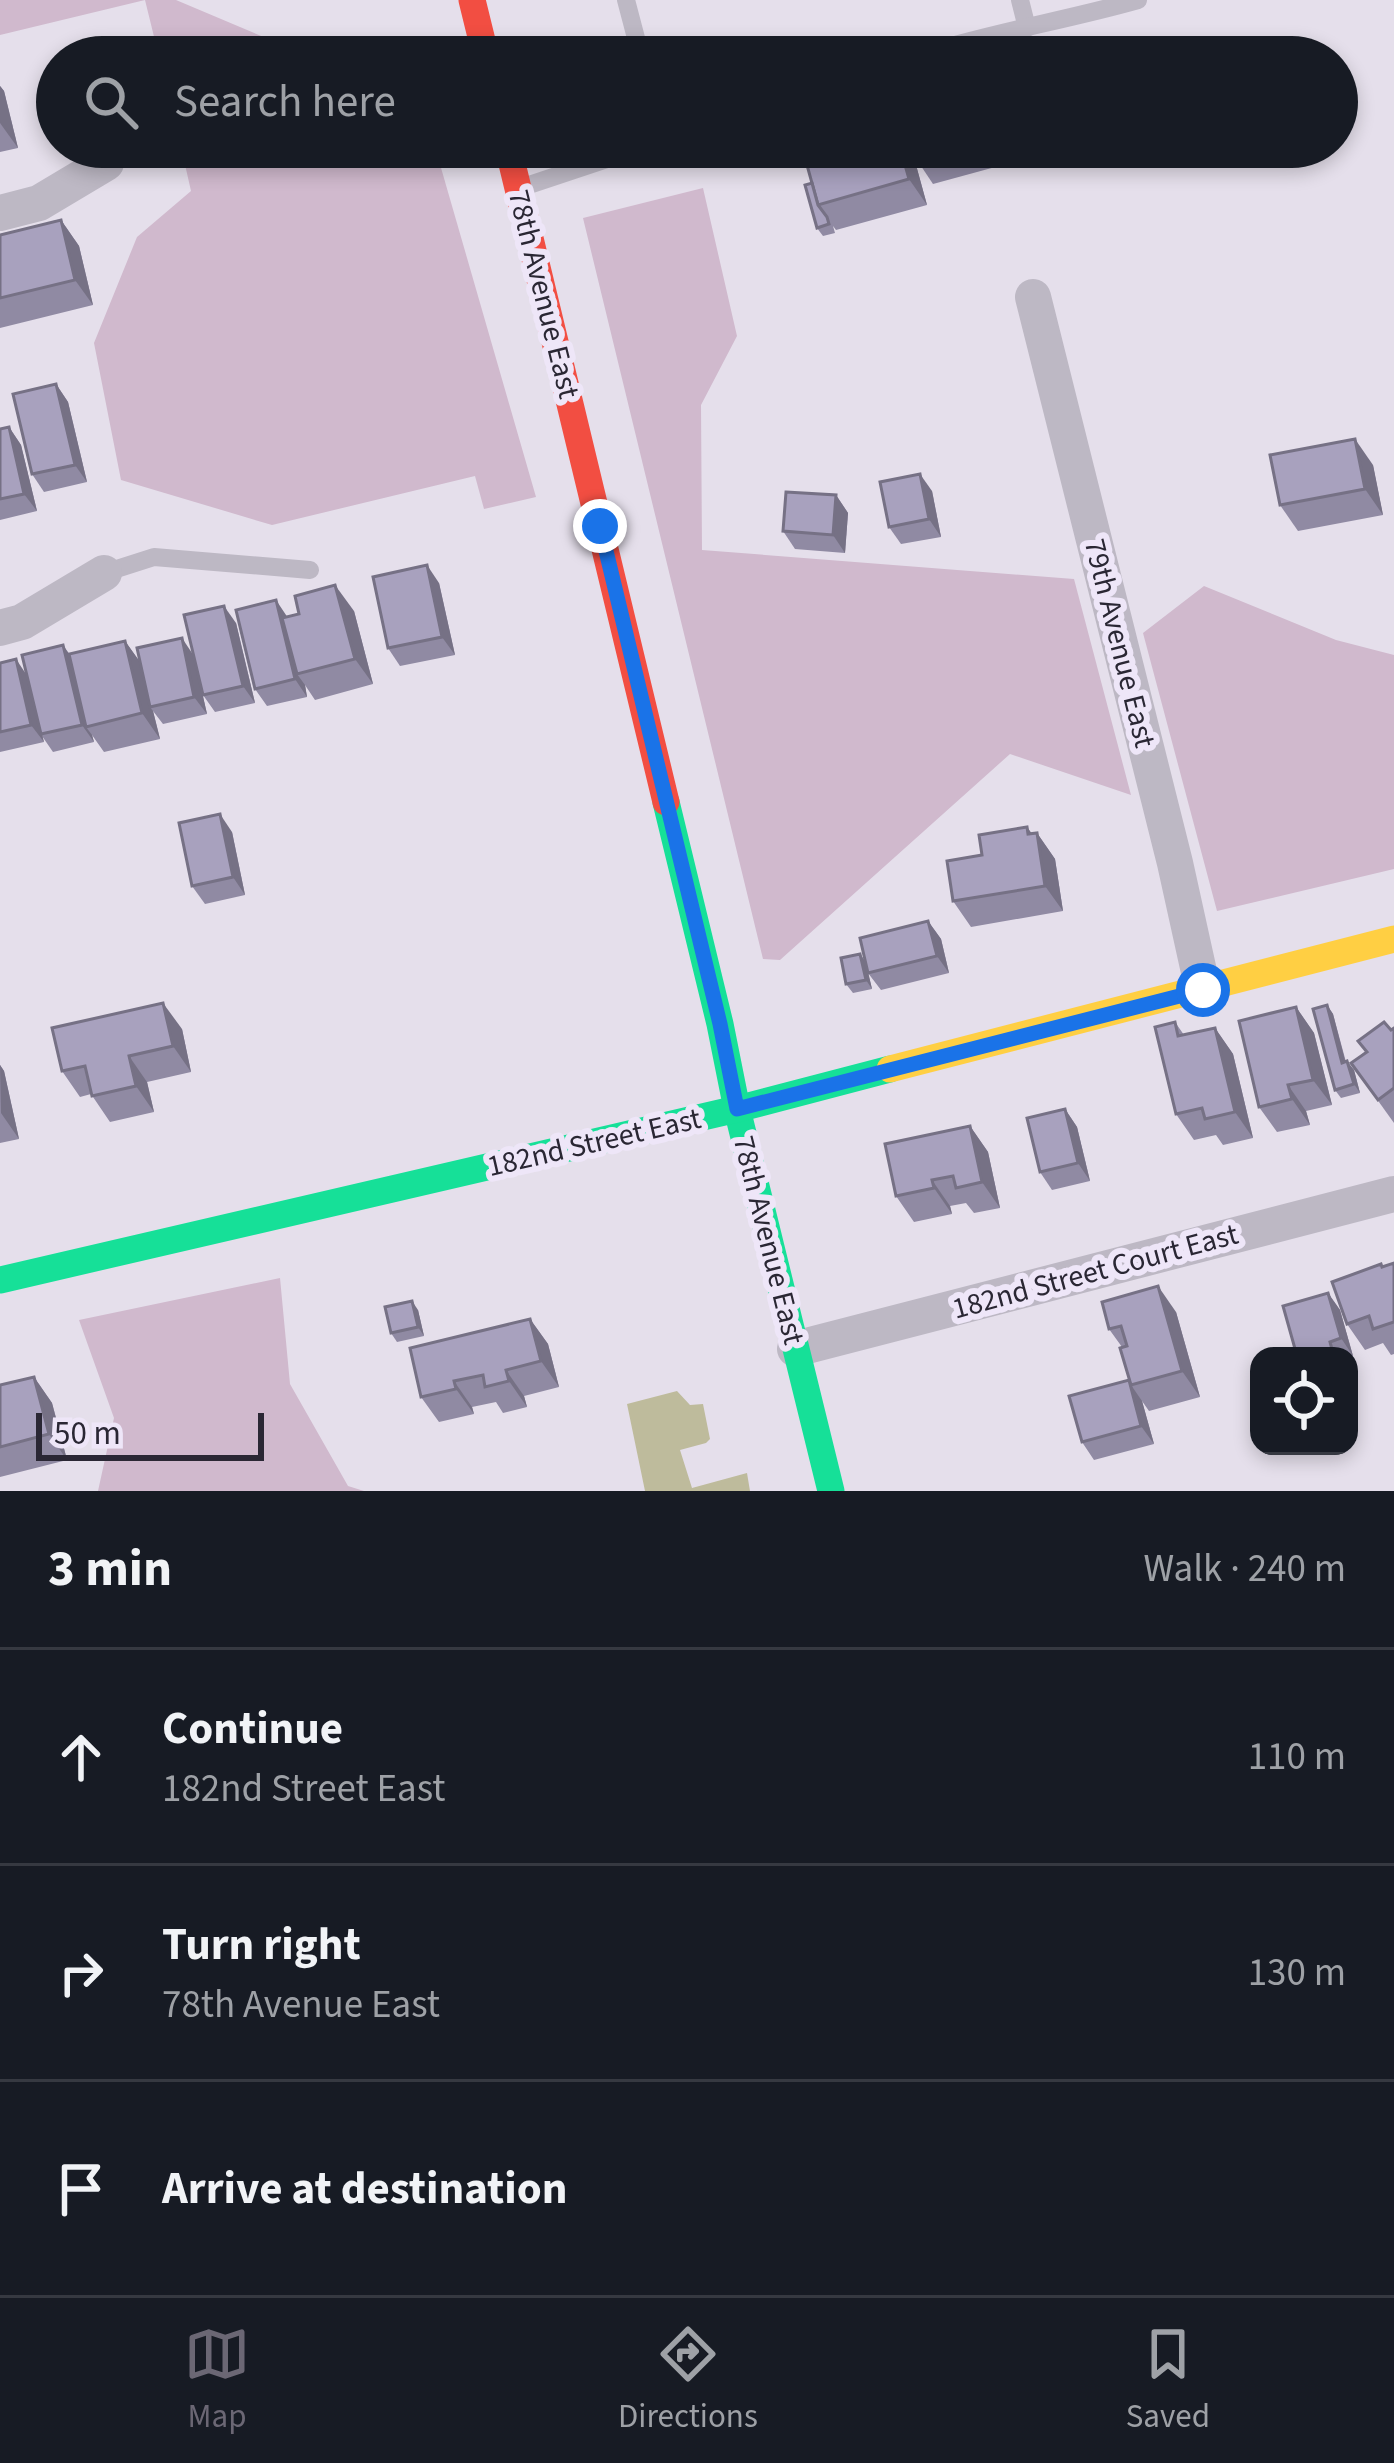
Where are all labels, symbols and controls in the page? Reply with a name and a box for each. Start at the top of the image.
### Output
search box [36,36,1358,168]
icon: search [78,69,144,135]
text: Search here [174,70,396,134]
street label: 78th Avenue East [497,185,590,403]
route end [573,499,627,553]
street label: 79th Avenue East [1073,534,1166,752]
route start [1176,963,1230,1017]
street label: 182nd Street East [483,1097,705,1188]
street label: 78th Avenue East [722,1131,815,1349]
street label: 182nd Street Court East [947,1213,1243,1330]
map controls [1250,1347,1358,1455]
button: locate [1250,1347,1358,1455]
scale bar [36,1407,264,1460]
text: 50 m [54,1410,121,1457]
text: 3 min [48,1533,172,1605]
text: Walk · 240 m [1143,1541,1346,1597]
text: Continue [162,1697,343,1761]
icon: ahead [48,1724,114,1790]
text: 110 m [1248,1729,1346,1785]
text: 182nd Street East [162,1761,445,1817]
text: Turn right [162,1913,361,1977]
icon: right [48,1940,114,2006]
text: 130 m [1248,1945,1346,2001]
text: 78th Avenue East [162,1977,440,2033]
icon: arrive [48,2156,114,2222]
text: Arrive at destination [162,2157,567,2221]
tab: Map [184,2321,250,2440]
tab: Directions [618,2321,758,2440]
tab: Saved [1126,2321,1210,2440]

